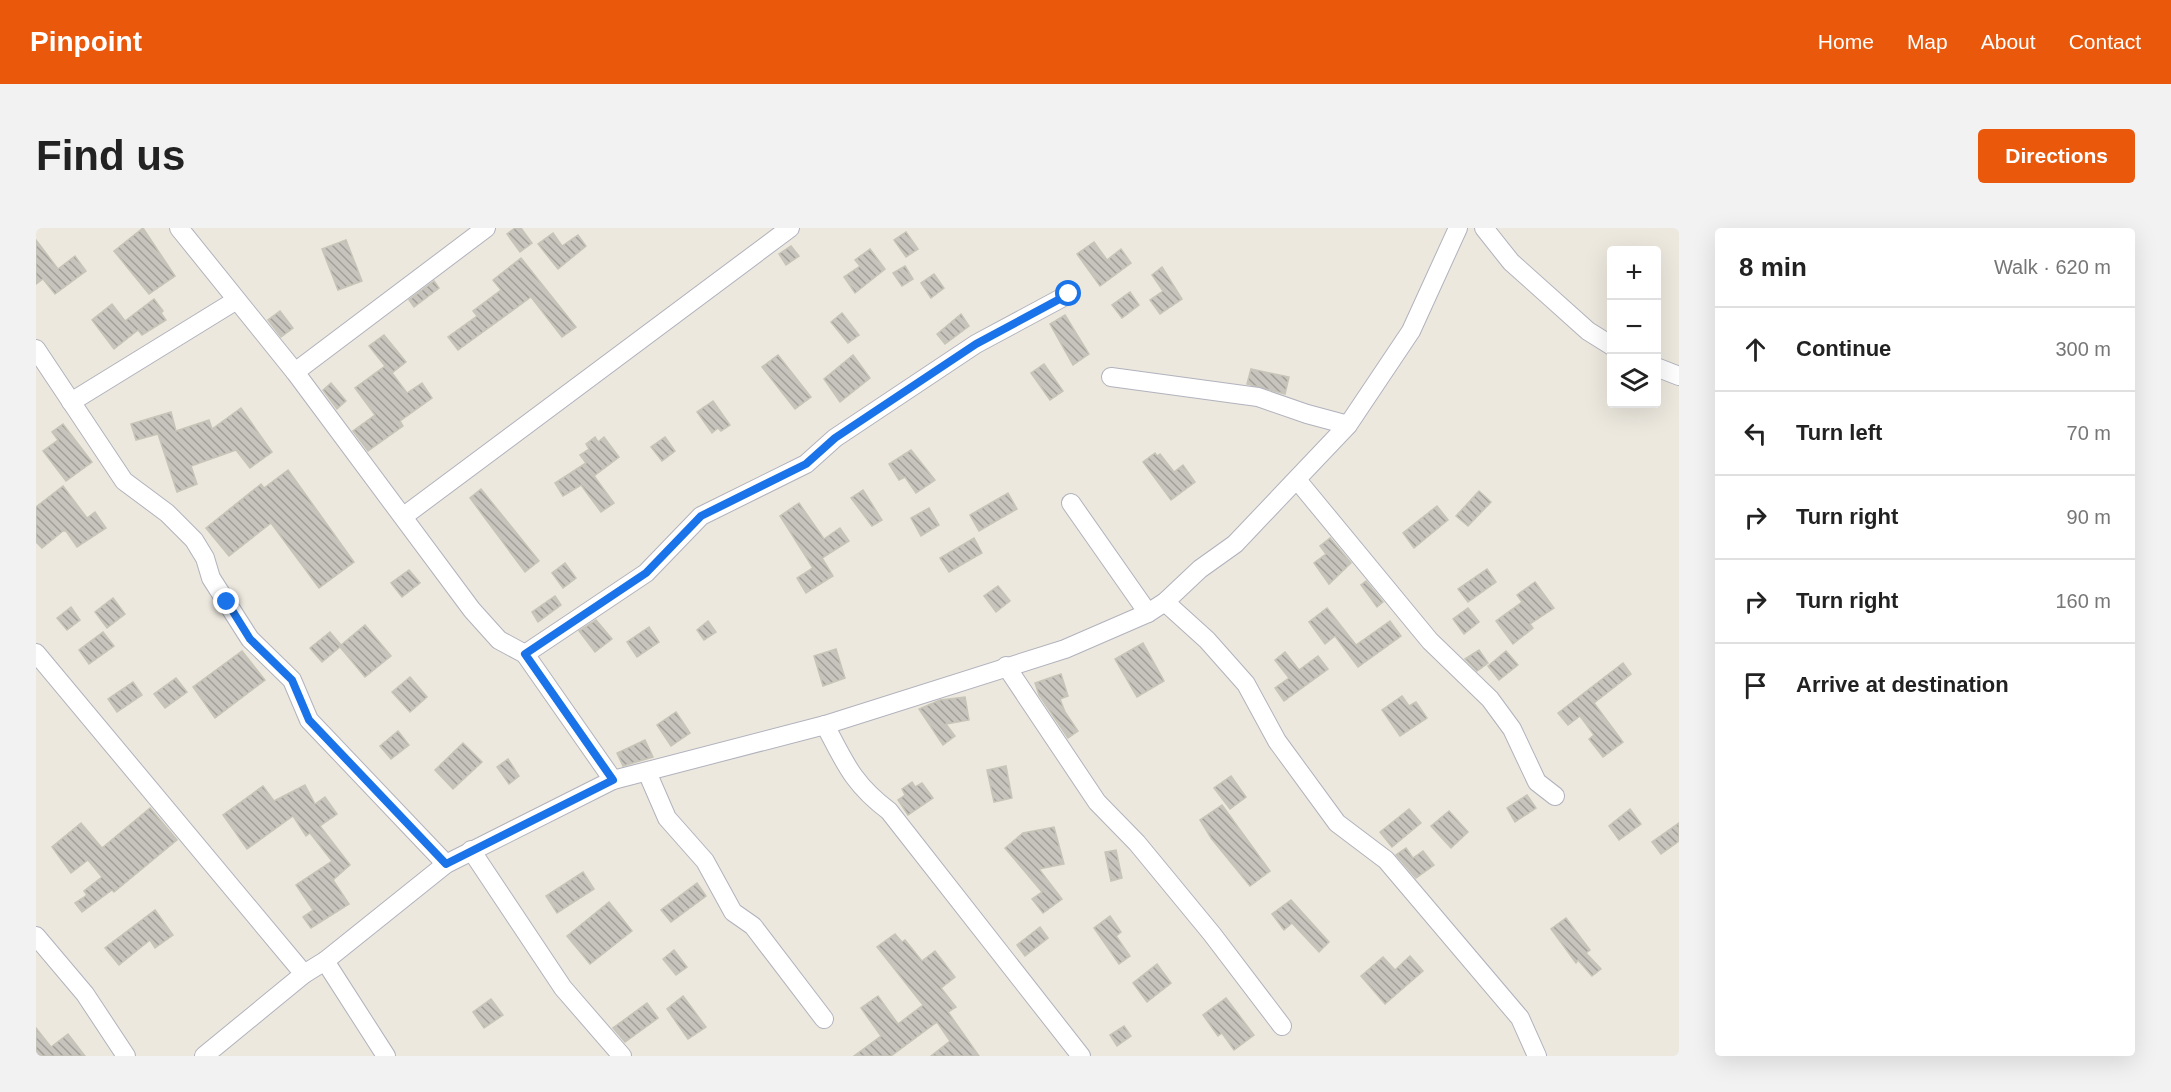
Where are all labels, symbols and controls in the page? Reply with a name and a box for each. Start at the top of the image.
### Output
text: Pinpoint [30,26,142,57]
text: Home [1818,30,1874,53]
text: Map [1907,30,1948,53]
text: About [1981,30,2036,53]
text: Contact [2069,30,2141,53]
button: Directions [1978,129,2135,183]
text: Find us [36,132,185,179]
map controls [1607,246,1661,408]
button: + [1607,246,1661,300]
text: 8 min [1739,252,1807,282]
text: Walk · 620 m [1994,256,2111,278]
route start [1055,280,1081,306]
button: − [1607,300,1661,354]
icon: ahead [1739,333,1772,366]
text: Continue [1796,336,1891,361]
text: 300 m [2055,338,2111,360]
button: layers [1607,354,1661,408]
icon: left [1739,417,1772,450]
text: Turn left [1796,420,1882,445]
text: 70 m [2067,422,2111,444]
icon: right [1739,501,1772,534]
text: Turn right [1796,504,1898,529]
text: 90 m [2067,506,2111,528]
icon: right [1739,585,1772,618]
route end [213,588,239,614]
text: Turn right [1796,588,1898,613]
text: 160 m [2055,590,2111,612]
icon: arrive [1739,669,1772,702]
text: Arrive at destination [1796,672,2009,697]

